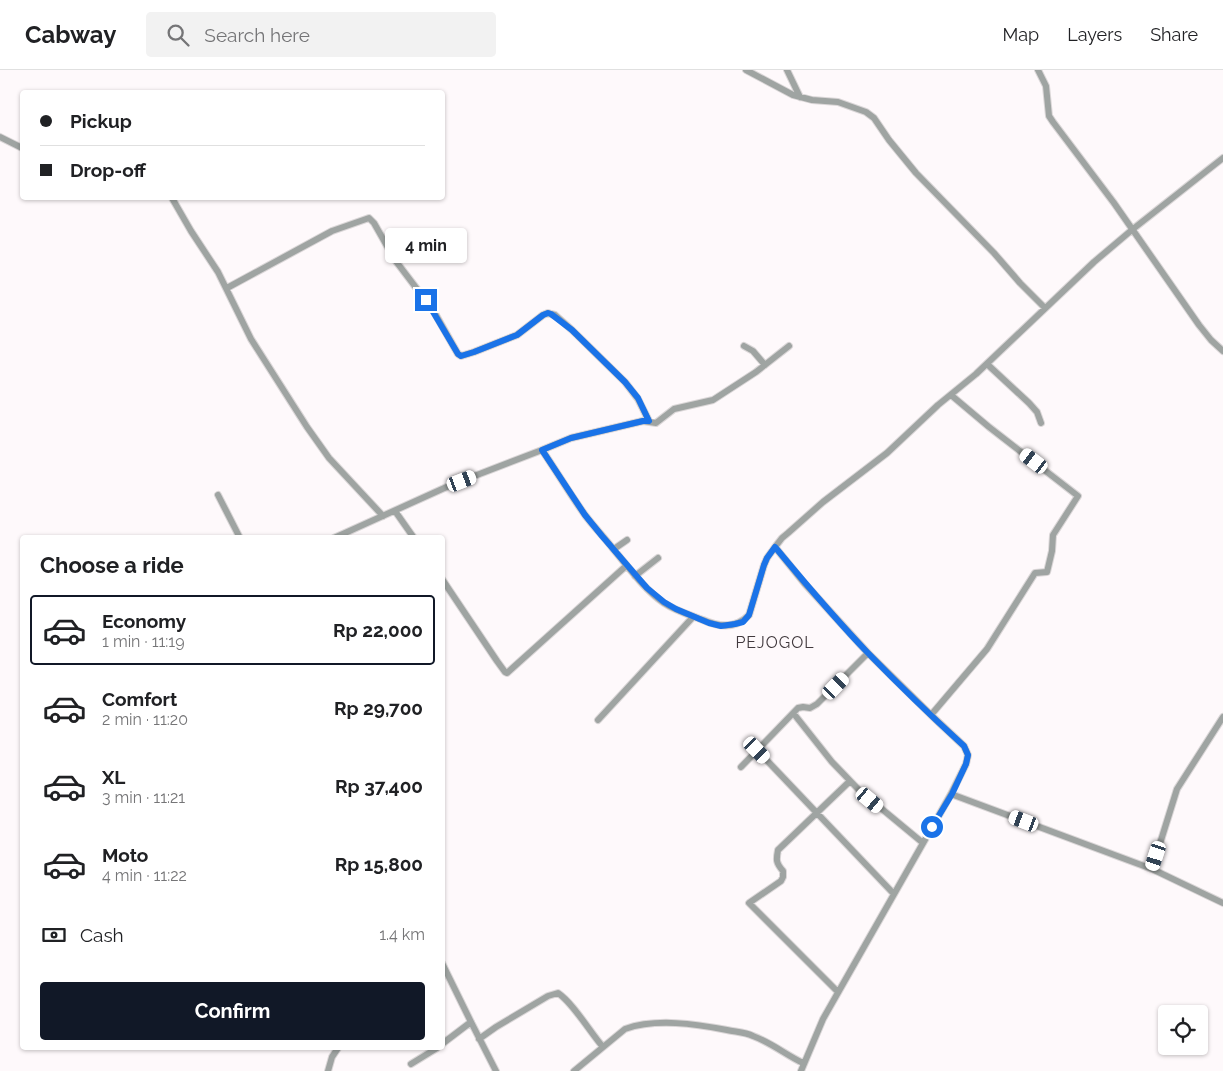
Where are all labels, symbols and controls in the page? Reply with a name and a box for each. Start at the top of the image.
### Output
search box [146,12,496,57]
text: Cabway [25,20,116,49]
icon: search [164,21,192,49]
text: Search here [204,24,310,46]
text: Map [1003,24,1039,45]
text: Layers [1067,24,1122,45]
text: Share [1150,24,1198,45]
text: Pickup [70,110,132,132]
text: Drop-off [70,159,146,181]
callout: 4 min [385,228,467,262]
text: 4 min [405,236,447,255]
route end [415,289,437,311]
car [1017,446,1050,476]
car [445,469,478,493]
text: Choose a ride [40,552,184,578]
icon: car [42,608,87,653]
text: Economy [102,610,186,632]
text: Rp 22,000 [333,619,423,641]
text: 1 min · 11:19 [102,632,185,651]
district label: PEJOGOL [735,633,815,652]
car [820,670,851,702]
icon: car [42,686,87,731]
text: Comfort [102,688,177,710]
text: Rp 29,700 [334,697,423,719]
text: 2 min · 11:20 [102,710,188,729]
car [741,734,772,766]
icon: car [42,764,87,809]
text: XL [102,766,125,788]
text: Rp 37,400 [335,775,423,797]
car [853,785,886,815]
text: 3 min · 11:21 [102,788,185,807]
car [1007,809,1040,833]
route start [921,816,943,838]
car [1144,839,1167,873]
icon: car [42,842,87,887]
text: Moto [102,844,148,866]
text: Rp 15,800 [335,853,423,875]
text: 4 min · 11:22 [102,866,187,885]
icon: cash [40,921,68,949]
text: Cash [80,924,124,946]
text: 1.4 km [379,925,425,944]
button: Confirm [40,982,425,1040]
map controls [1158,1005,1208,1055]
button: locate [1158,1005,1208,1055]

